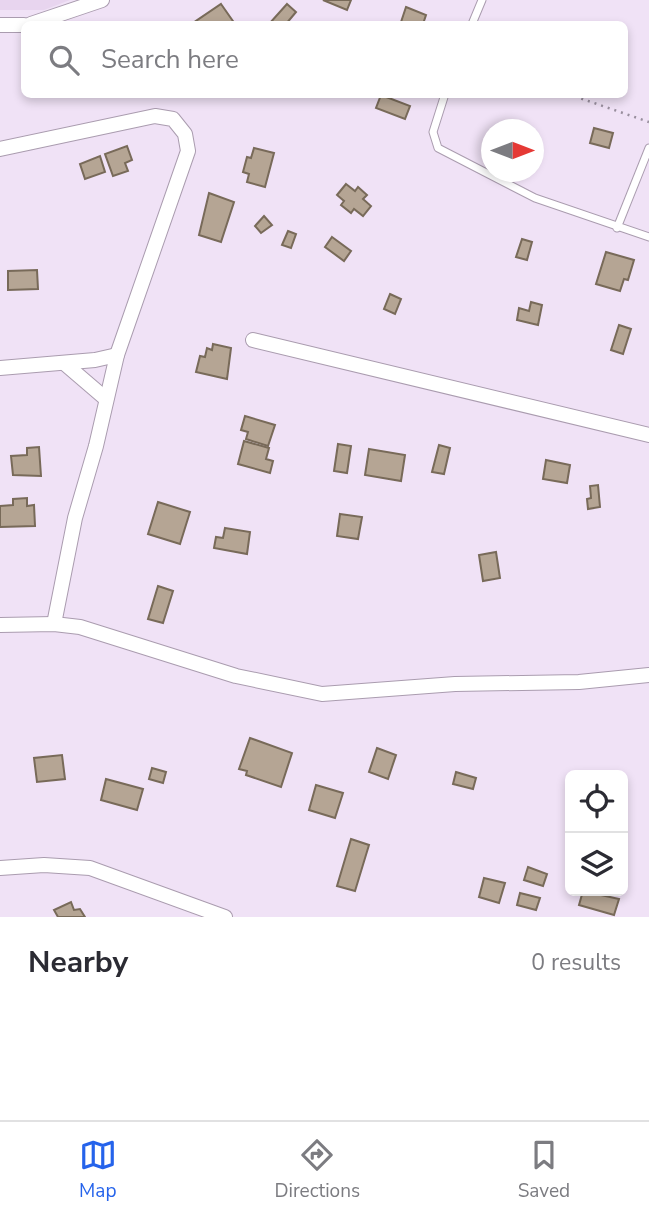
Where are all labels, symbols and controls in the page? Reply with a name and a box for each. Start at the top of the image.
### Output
search box [21,21,628,98]
icon: search [45,41,83,79]
text: Search here [101,42,239,77]
north arrow [481,119,544,182]
map controls [565,770,628,896]
button: locate [565,770,628,833]
button: layers [565,833,628,896]
text: Nearby [28,942,128,983]
text: 0 results [531,947,621,978]
tab: Map [79,1136,117,1204]
tab: Directions [274,1136,360,1204]
tab: Saved [518,1136,570,1204]

